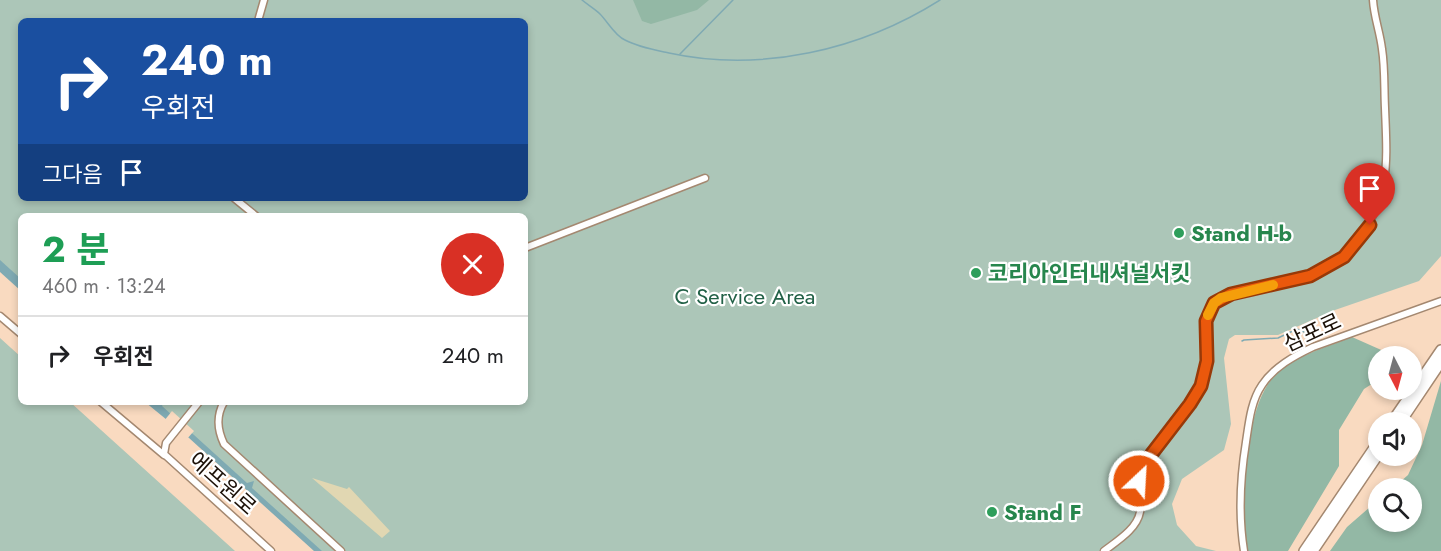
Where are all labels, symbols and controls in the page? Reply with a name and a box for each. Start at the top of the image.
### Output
text: 240 m [141,30,273,91]
icon: right [42,42,120,120]
text: 우회전 [141,88,216,127]
icon: arrive [115,156,148,189]
text: 그다음 [42,158,103,190]
pin [1344,163,1395,225]
icon: arrive [1353,172,1386,205]
place label: Stand H-b [1191,217,1292,249]
text: 2 분 [42,223,110,275]
marker: Stand H-b [1172,226,1186,240]
button: close [441,233,504,296]
place label: 코리아인터내셔널서킷 [988,257,1190,289]
marker: 코리아인터내셔널서킷 [969,266,983,280]
text: 460 m · 13:24 [42,272,166,301]
park label: C Service Area [675,280,815,312]
street label: 삼포로 [1278,305,1346,359]
icon: right [42,339,75,372]
text: 240 m [442,339,504,371]
text: 우회전 [93,340,154,372]
north arrow [1368,346,1422,400]
map controls [1368,346,1422,532]
button: sound [1368,412,1422,466]
street label: 에프원로 [182,444,264,522]
position arrow [1107,449,1171,513]
button: search [1368,478,1422,532]
place label: Stand F [1004,496,1082,528]
marker: Stand F [985,505,999,519]

